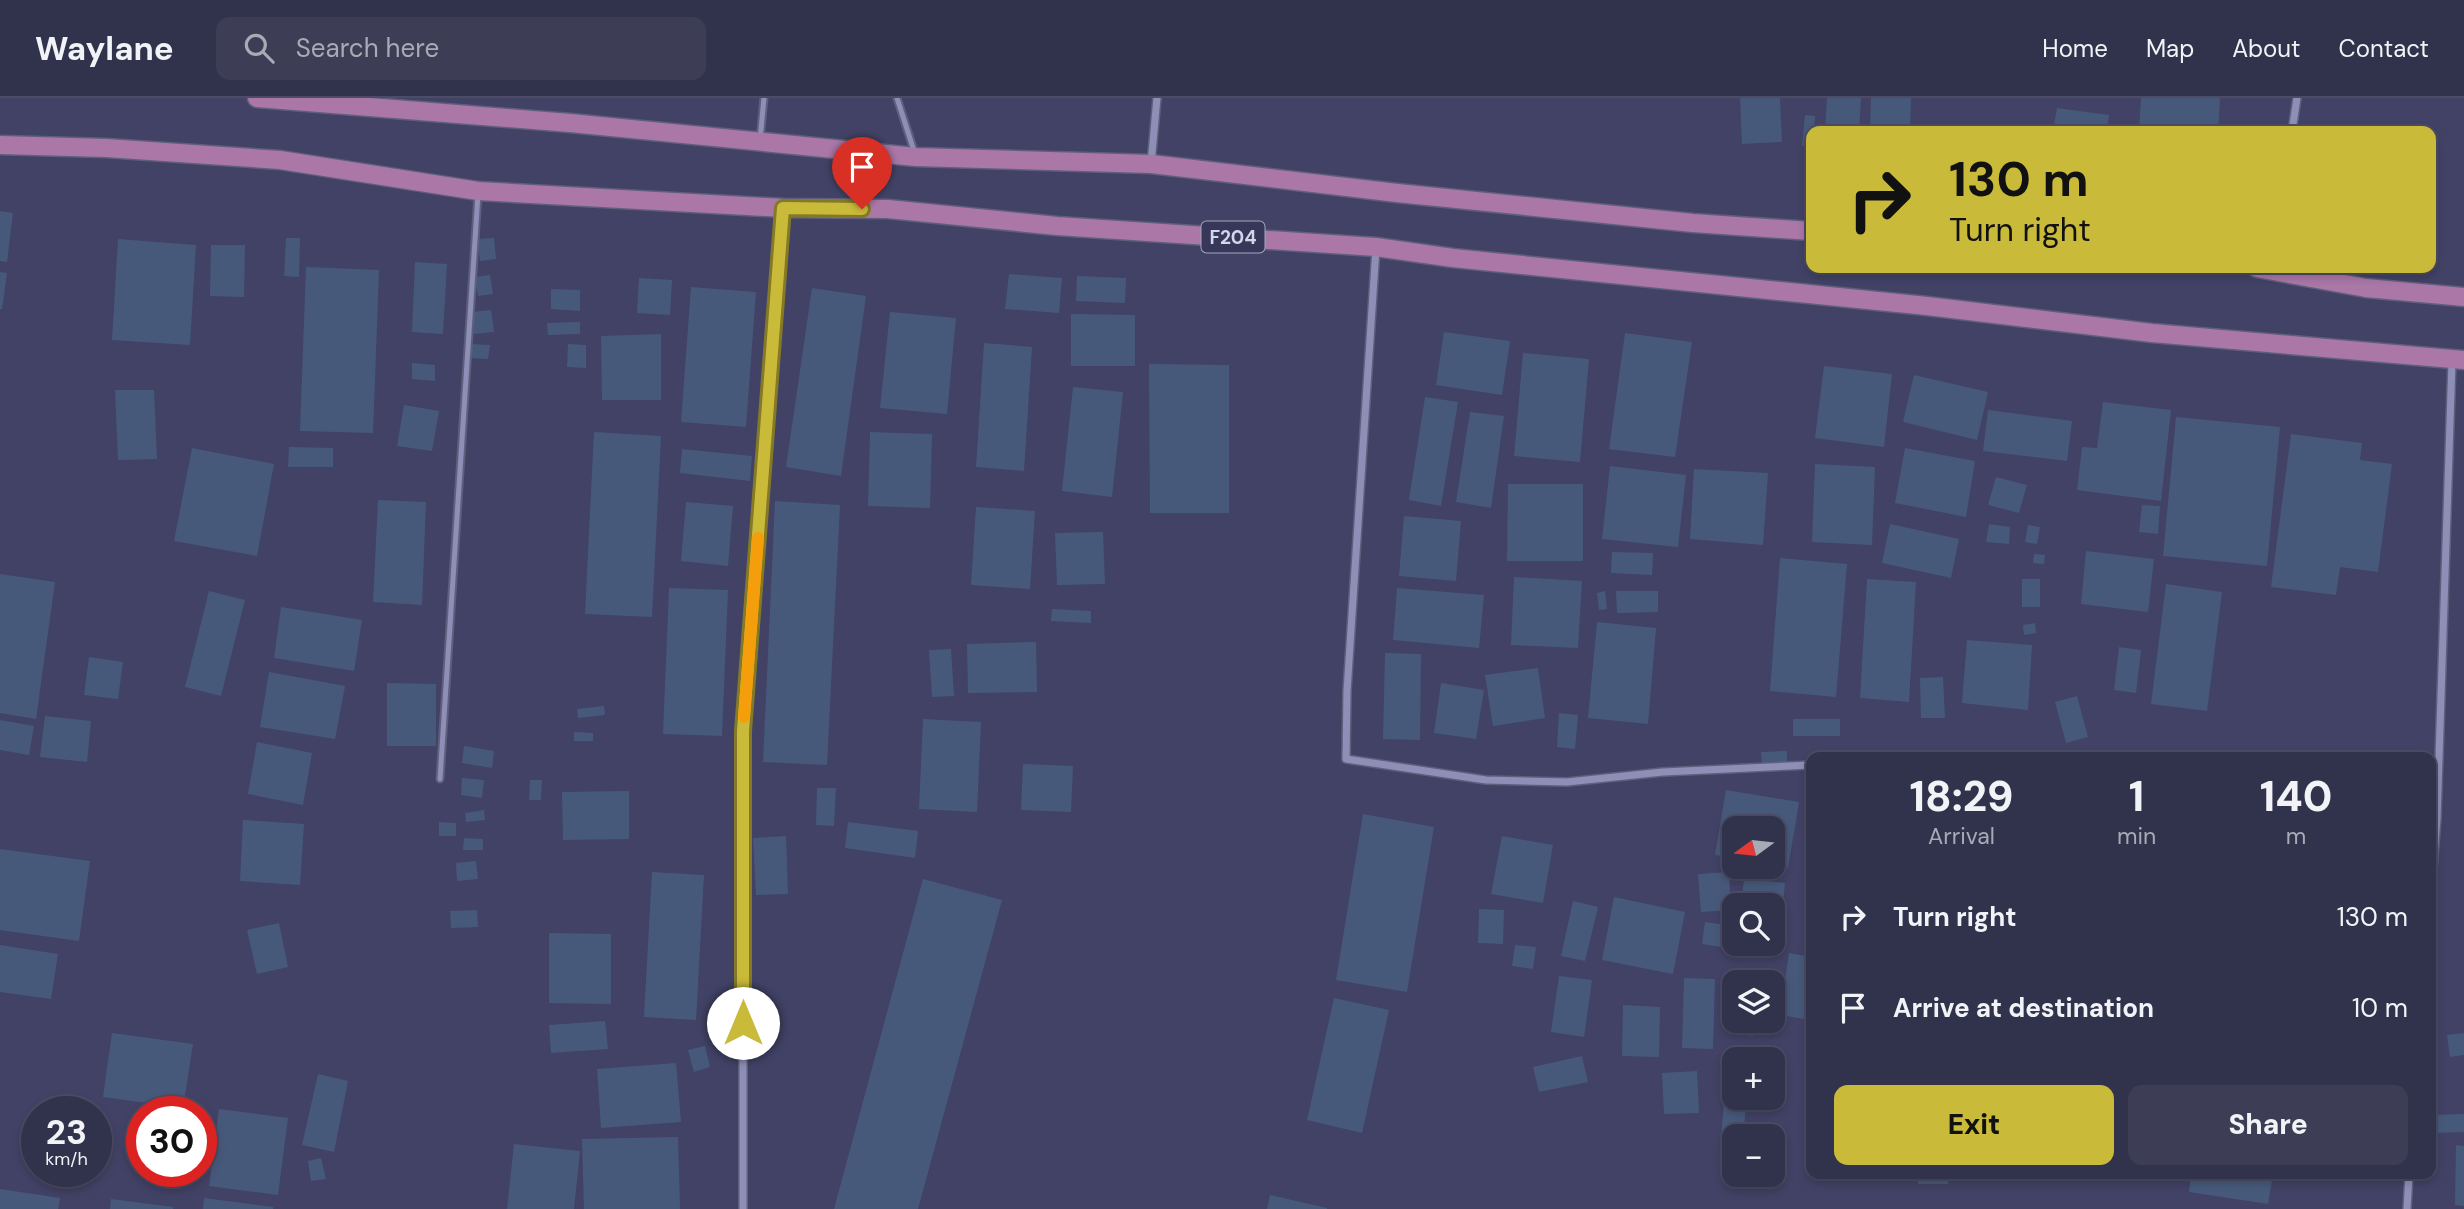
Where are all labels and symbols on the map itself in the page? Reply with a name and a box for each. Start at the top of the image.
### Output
pin [832,137,892,209]
road number: F204 [1202,222,1264,252]
north arrow [1722,816,1785,878]
position arrow [706,986,780,1060]
speed limit sign: 30 [126,1096,217,1187]

